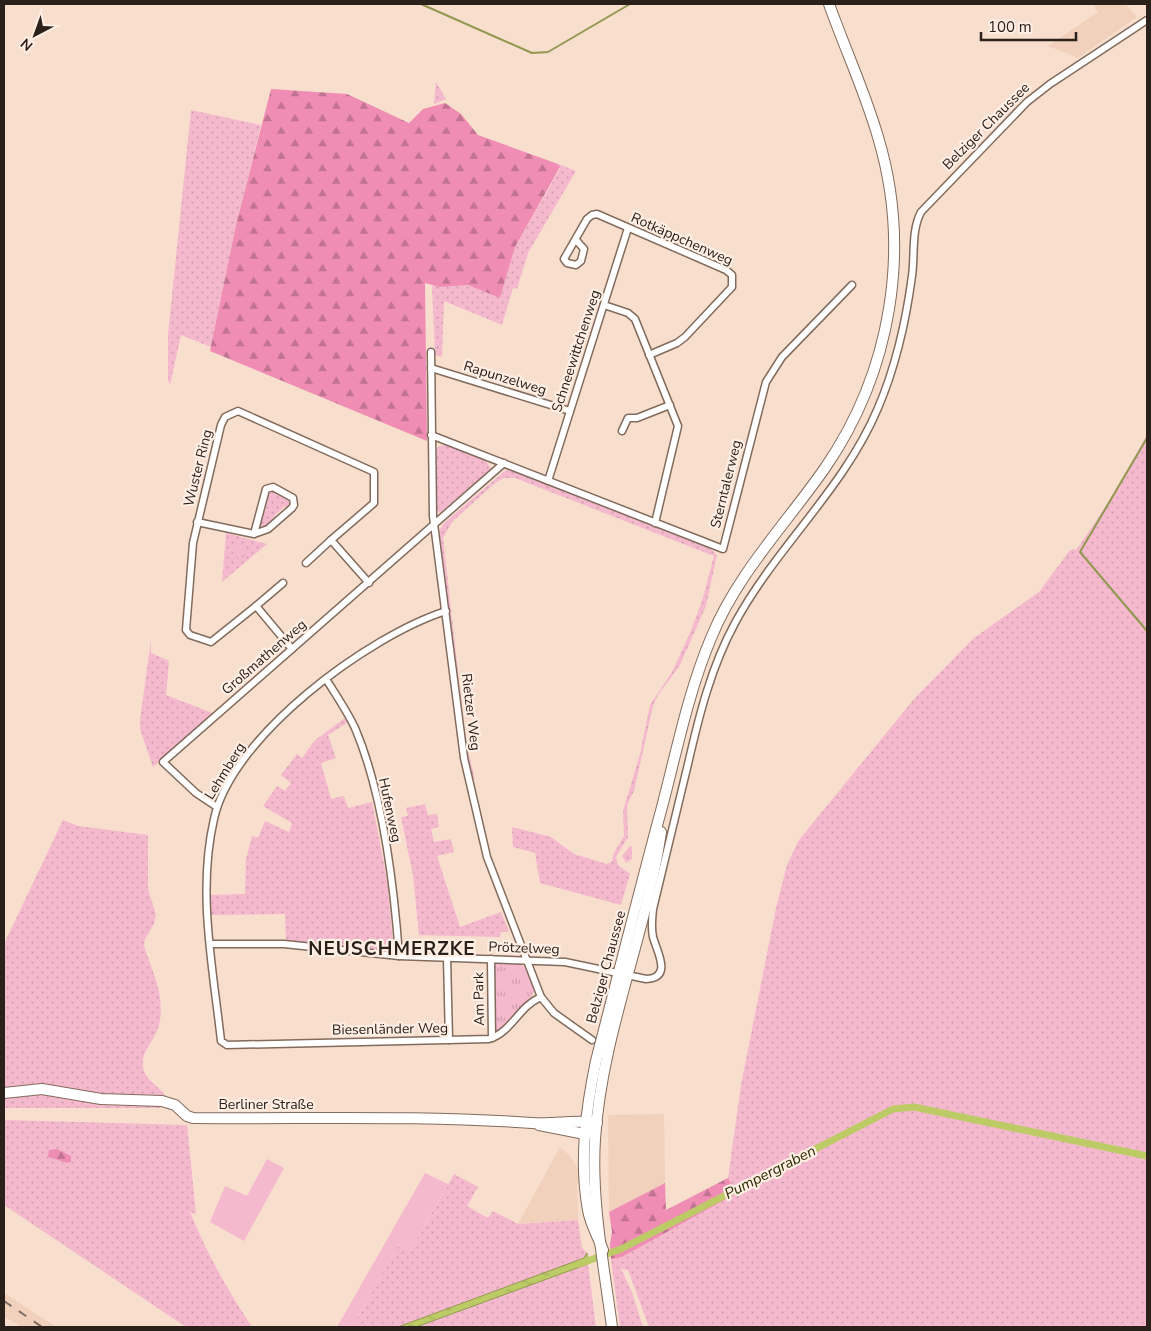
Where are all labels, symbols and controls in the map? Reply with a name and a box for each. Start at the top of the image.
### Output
north arrow [10,10,60,60]
scale bar [981,10,1076,42]
text: 100 m [988,17,1032,37]
text: N [17,34,37,55]
street label: Belziger Chaussee [938,78,1034,174]
street label: Rotkäppchenweg [628,208,736,270]
street label: Schneewittchenweg [547,287,605,415]
street label: Rapunzelweg [461,356,549,400]
street label: Wuster Ring [179,427,217,509]
street label: Sterntalerweg [706,438,746,530]
street label: Großmathenweg [218,615,310,699]
street label: Rietzer Weg [457,672,485,752]
street label: Lehmberg [200,739,250,803]
street label: Hufenweg [374,776,406,844]
street label: Belziger Chaussee [582,908,630,1026]
district label: NEUSCHMERZKE [308,936,476,962]
street label: Prötzelweg [488,937,560,959]
street label: Am Park [469,971,489,1026]
street label: Biesenländer Weg [332,1018,448,1040]
street label: Berliner Straße [218,1095,314,1114]
water label: Pumpergraben [721,1140,819,1204]

